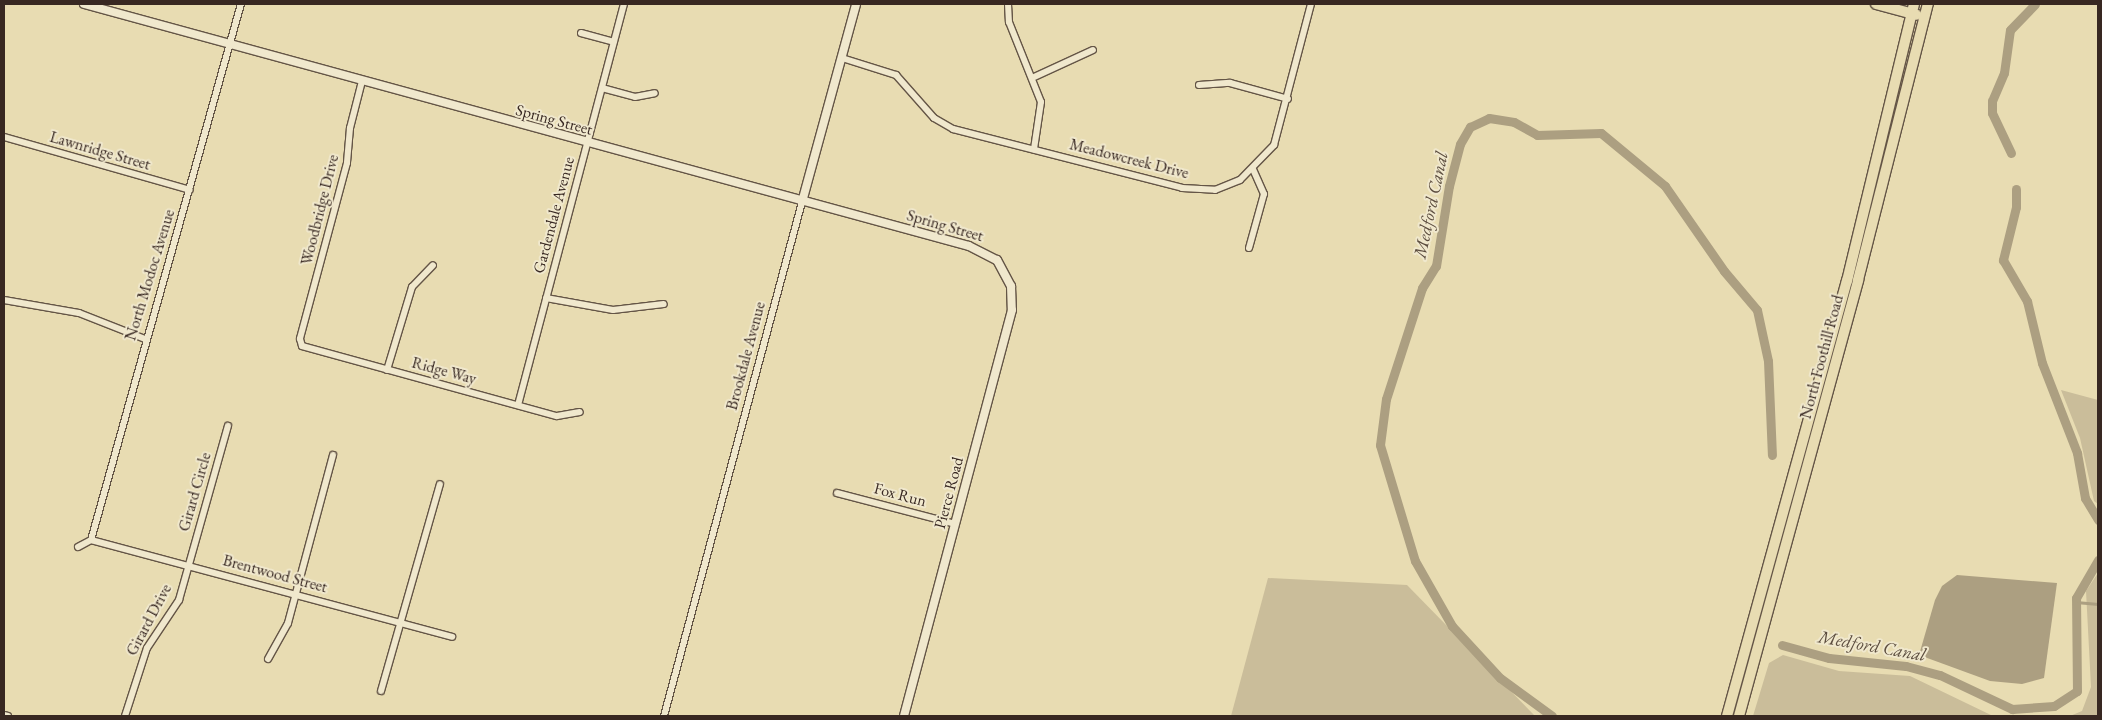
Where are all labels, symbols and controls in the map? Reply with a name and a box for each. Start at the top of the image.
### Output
street label: Spring Street [513,101,595,139]
street label: Lawnridge Street [47,127,153,175]
street label: Meadowcreek Drive [1068,135,1190,183]
water label: Medford Canal [1409,150,1453,260]
street label: Woodbridge Drive [297,153,343,267]
street label: Gardendale Avenue [529,155,579,275]
street label: Spring Street [904,206,986,246]
street label: North Modoc Avenue [121,207,179,343]
street label: North Foothill Road [1796,293,1848,421]
street label: Brookdale Avenue [722,300,770,412]
street label: Ridge Way [410,353,478,389]
street label: Girard Circle [175,450,215,534]
street label: Pierce Road [930,455,968,531]
street label: Fox Run [872,479,928,511]
street label: Brentwood Street [221,551,329,597]
street label: Girard Drive [122,581,176,659]
water label: Medford Canal [1817,626,1927,666]

